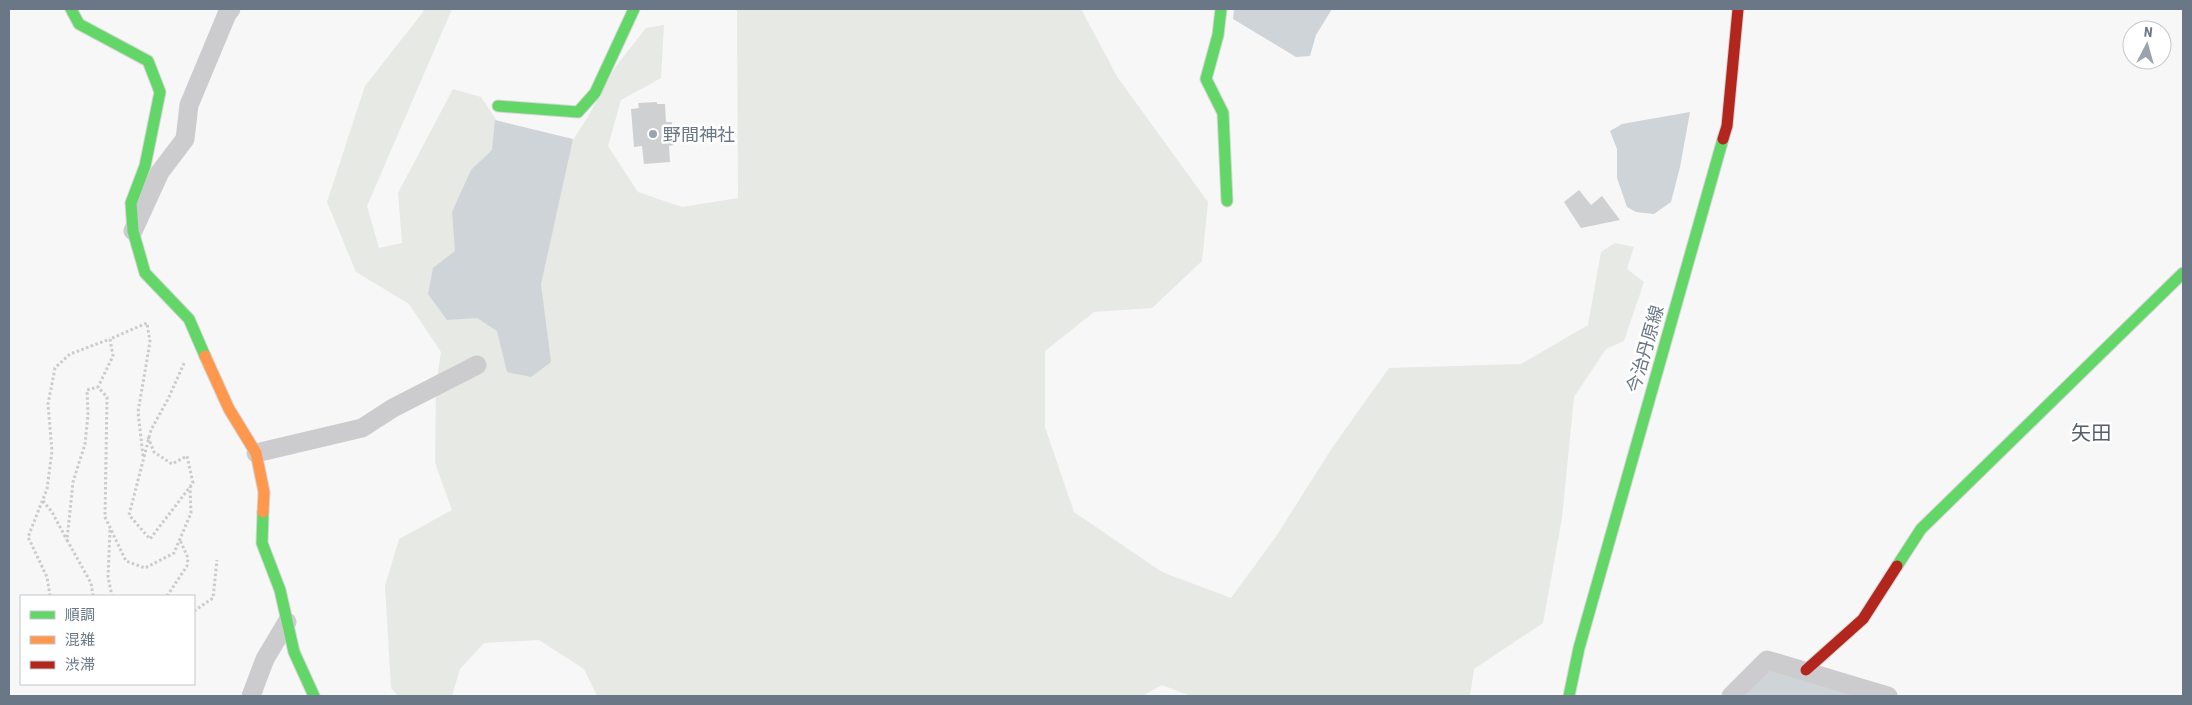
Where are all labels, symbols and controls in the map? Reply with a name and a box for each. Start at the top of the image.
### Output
north arrow [2122,20,2172,70]
text: N [2143,24,2153,40]
place label: 野間神社 [663,124,735,145]
marker: 野間神社 [647,128,659,140]
street label: 今治丹原線 [1623,303,1667,395]
district label: 矢田 [2071,421,2111,445]
legend [20,595,195,685]
text: 順調 [65,606,95,624]
text: 混雑 [65,631,95,649]
text: 渋滞 [65,656,95,674]

